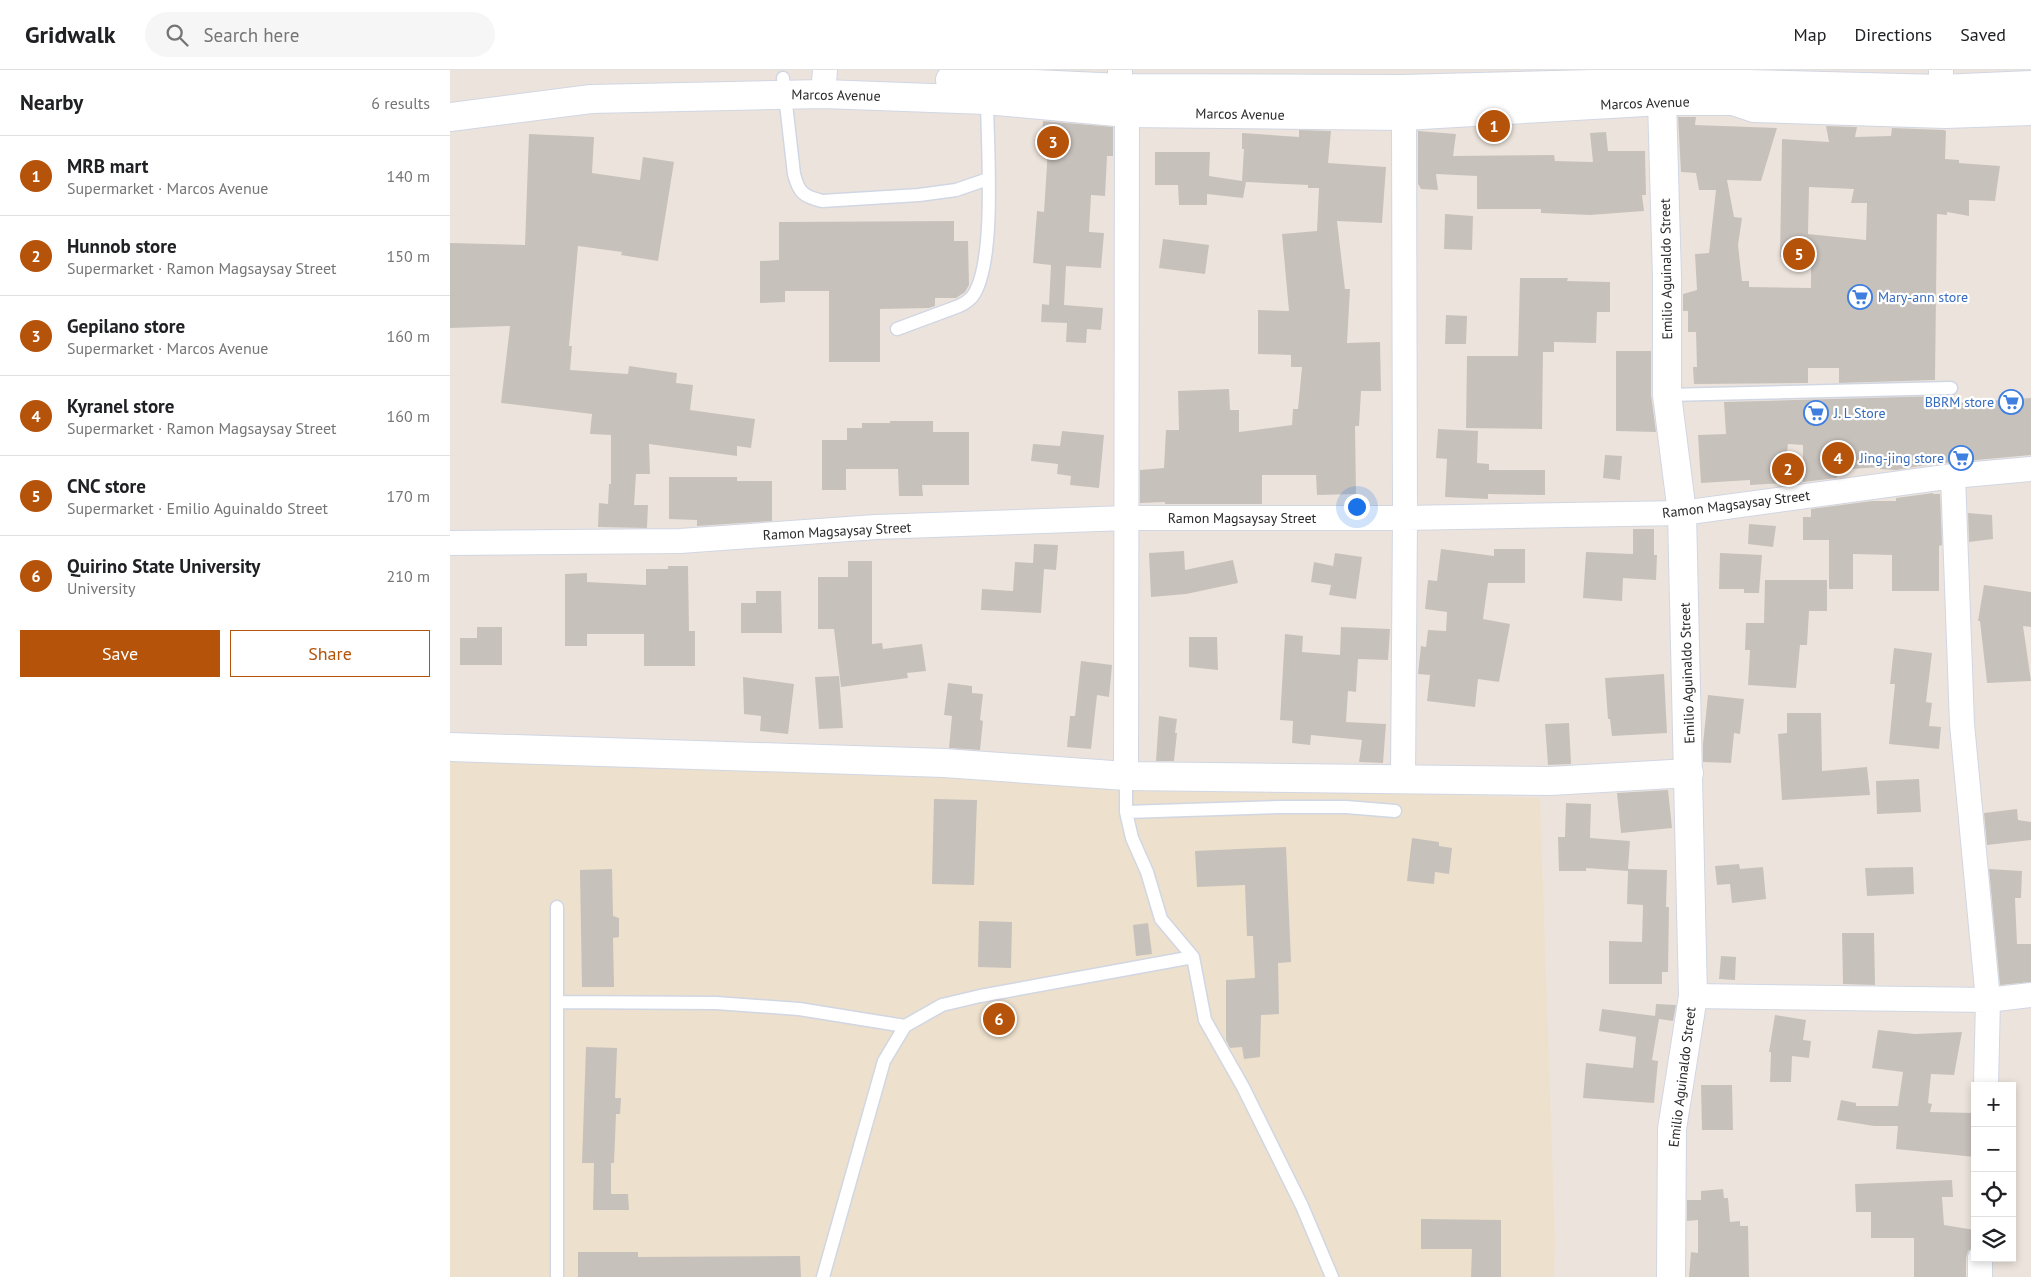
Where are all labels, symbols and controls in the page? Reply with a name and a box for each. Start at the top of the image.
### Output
search box [145,12,495,57]
text: Gridwalk [25,19,115,50]
icon: search [163,21,191,49]
text: Search here [203,23,299,47]
text: Map [1794,23,1826,46]
text: Directions [1854,23,1932,46]
text: Saved [1960,23,2006,46]
street label: Marcos Avenue [791,85,881,105]
text: Nearby [20,89,83,116]
street label: Marcos Avenue [1600,92,1690,114]
text: 6 results [371,93,430,113]
street label: Marcos Avenue [1195,104,1285,124]
pin: 1 [1478,107,1510,145]
pin: 3 [1037,123,1069,161]
text: MRB mart [67,154,148,178]
text: 1 [31,166,41,186]
text: 140 m [387,166,430,186]
text: Supermarket · Marcos Avenue [67,178,268,198]
street label: Emilio Aguinaldo Street [1656,198,1676,340]
text: Hunnob store [67,234,177,258]
pin: 5 [1783,235,1815,273]
text: 2 [31,246,41,266]
text: 150 m [387,246,430,266]
text: Supermarket · Ramon Magsaysay Street [67,258,336,278]
supermarket icon: Mary-ann store [1847,284,1873,310]
place label: Mary-ann store [1878,288,1968,306]
text: Gepilano store [67,314,185,338]
text: 3 [31,326,41,346]
text: 160 m [387,326,430,346]
text: Supermarket · Marcos Avenue [67,338,268,358]
supermarket icon: BBRM store [1998,389,2024,415]
place label: BBRM store [1925,393,1994,411]
text: Kyranel store [67,394,174,418]
supermarket icon: J. L Store [1803,400,1829,426]
place label: J. L Store [1833,404,1886,422]
text: 4 [31,406,41,426]
text: 160 m [387,406,430,426]
text: Supermarket · Ramon Magsaysay Street [67,418,336,438]
pin: 4 [1822,439,1854,477]
supermarket icon: Jing-jing store [1948,445,1974,471]
place label: Jing-jing store [1859,449,1944,467]
pin: 2 [1772,450,1804,488]
text: CNC store [67,474,146,498]
text: 5 [31,486,41,506]
text: 170 m [387,486,430,506]
street label: Ramon Magsaysay Street [1661,486,1811,522]
your location [1344,494,1370,520]
text: Supermarket · Emilio Aguinaldo Street [67,498,328,518]
street label: Ramon Magsaysay Street [1168,509,1317,527]
street label: Ramon Magsaysay Street [762,518,912,544]
text: Quirino State University [67,554,260,578]
text: 6 [31,566,41,586]
text: 210 m [387,566,430,586]
text: University [67,578,135,598]
street label: Emilio Aguinaldo Street [1676,602,1698,744]
button: Save [20,630,220,677]
button: Share [230,630,430,677]
pin: 6 [983,1000,1015,1038]
street label: Emilio Aguinaldo Street [1664,1006,1700,1148]
map controls [1971,1082,2016,1262]
button: + [1971,1082,2016,1127]
button: − [1971,1127,2016,1172]
button: locate [1971,1172,2016,1217]
button: layers [1971,1217,2016,1262]

